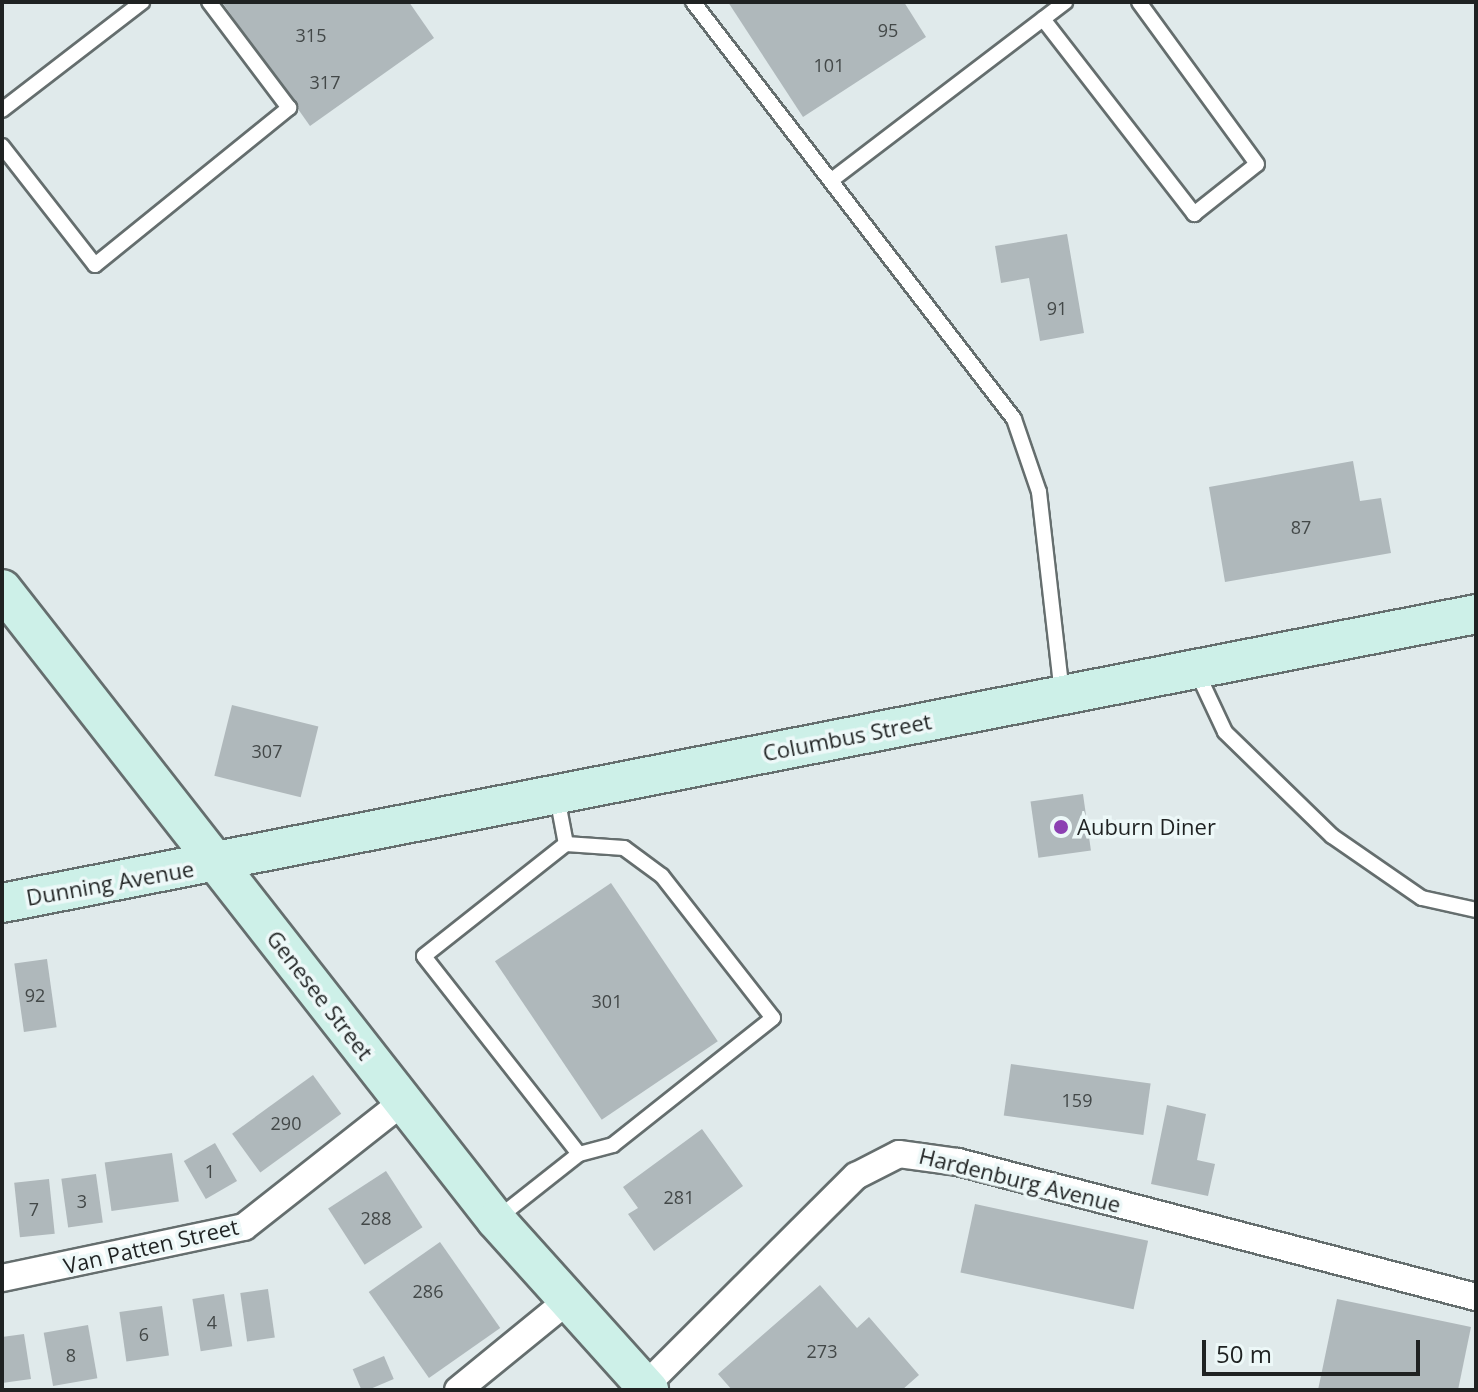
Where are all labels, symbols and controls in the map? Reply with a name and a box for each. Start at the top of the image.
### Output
house number: 95 [878,19,898,41]
house number: 315 [296,24,326,46]
house number: 101 [814,54,844,76]
house number: 317 [310,71,340,93]
house number: 91 [1047,297,1067,319]
house number: 87 [1291,516,1311,538]
street label: Columbus Street [761,708,933,766]
house number: 307 [252,740,282,762]
place label: Auburn Diner [1077,814,1216,840]
marker: Auburn Diner [1052,818,1070,836]
street label: Dunning Avenue [24,855,196,911]
street label: Genesee Street [261,925,379,1065]
house number: 92 [25,984,45,1006]
house number: 301 [592,990,622,1012]
house number: 159 [1062,1089,1092,1111]
house number: 290 [271,1112,301,1134]
street label: Hardenburg Avenue [916,1142,1124,1218]
house number: 1 [205,1160,215,1182]
house number: 281 [664,1186,694,1208]
house number: 3 [77,1190,87,1212]
house number: 7 [29,1198,39,1220]
house number: 288 [361,1207,391,1229]
street label: Van Patten Street [61,1213,241,1279]
house number: 286 [413,1280,443,1302]
house number: 4 [207,1311,217,1333]
house number: 6 [139,1323,149,1345]
scale bar [1206,1324,1424,1374]
text: 50 m [1216,1337,1272,1370]
house number: 273 [807,1340,837,1362]
house number: 8 [66,1344,76,1366]

